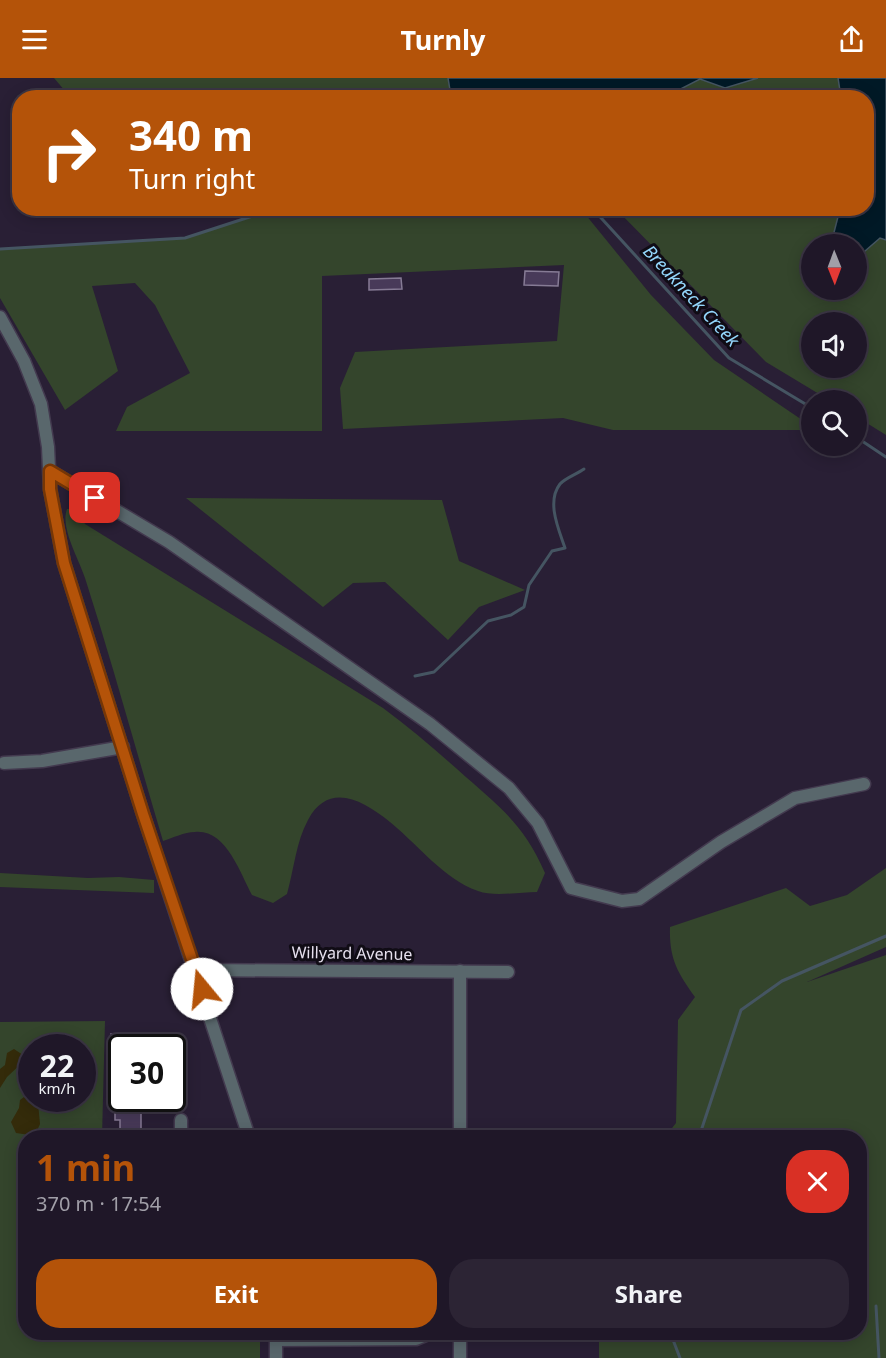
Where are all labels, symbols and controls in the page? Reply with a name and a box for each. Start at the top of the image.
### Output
text: Turnly [401,21,485,58]
icon: menu [18,23,51,56]
icon: share [835,23,868,56]
text: 340 m [129,106,253,163]
icon: right [30,114,108,192]
text: Turn right [129,160,255,197]
north arrow [801,234,867,300]
map controls [801,234,867,456]
water label: Breakneck Creek [638,239,746,352]
button: sound [801,312,867,378]
button: search [801,390,867,456]
pin [69,472,120,523]
icon: arrive [78,481,111,514]
street label: Willyard Avenue [291,941,413,965]
position arrow [170,957,234,1021]
speed limit sign: 30 [108,1034,186,1112]
text: 22 [40,1045,74,1086]
text: km/h [39,1078,75,1098]
text: 1 min [36,1143,135,1192]
button: close [786,1150,849,1213]
text: 370 m · 17:54 [36,1190,161,1217]
button: Exit [36,1259,437,1328]
button: Share [449,1259,849,1328]

